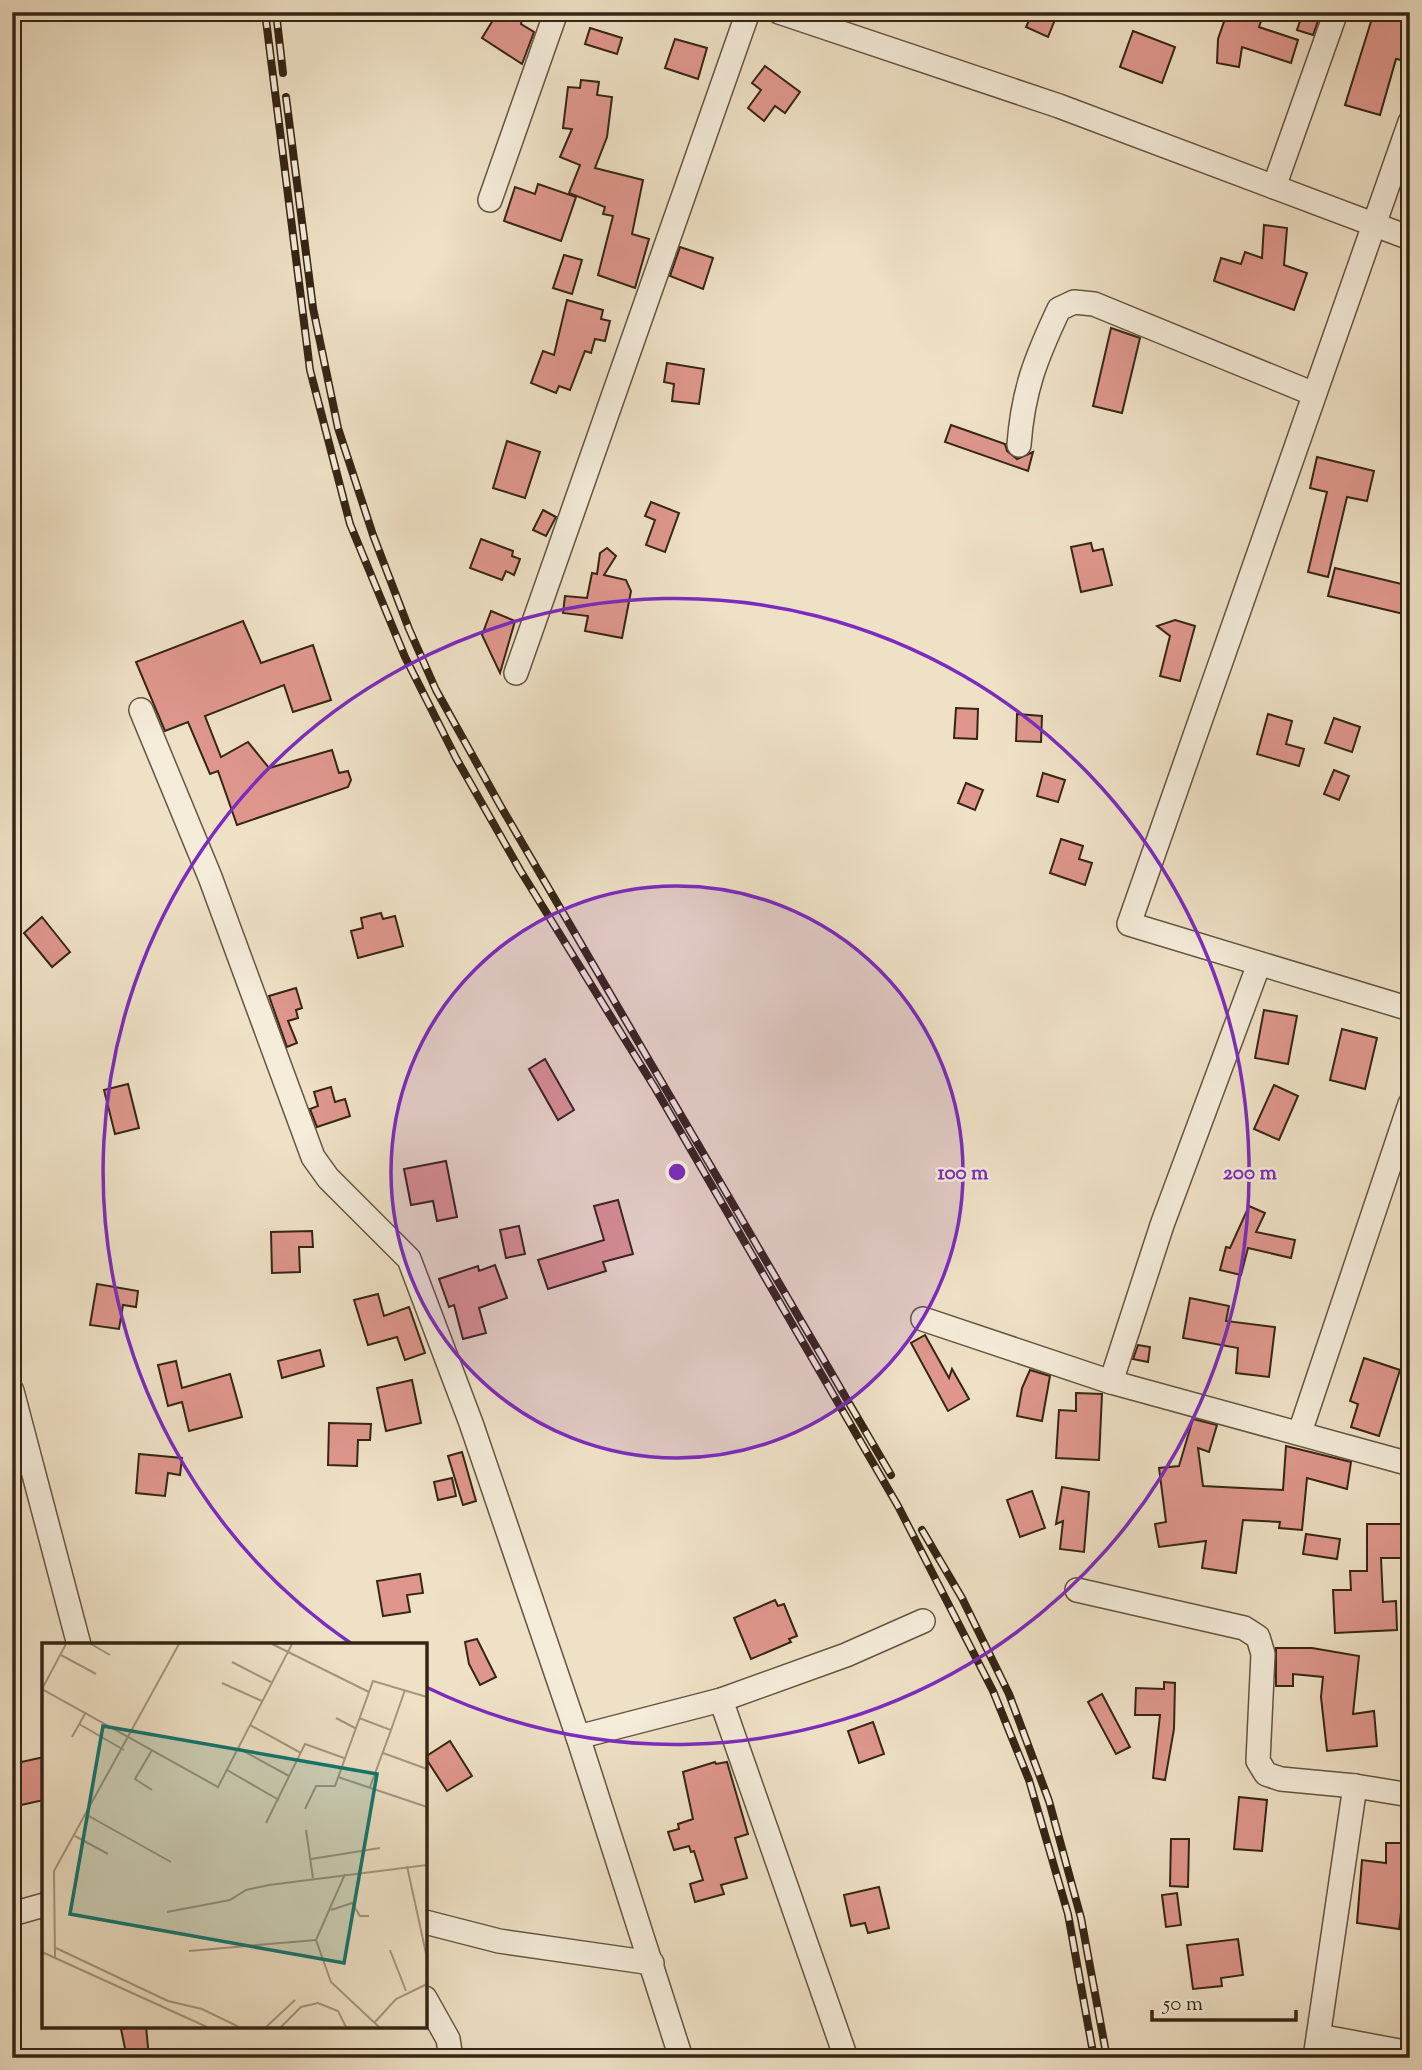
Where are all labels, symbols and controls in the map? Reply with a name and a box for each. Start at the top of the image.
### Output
text: 100 m [938,1159,989,1189]
text: 200 m [1223,1159,1278,1189]
centre of rings [665,1160,689,1184]
inset map [42,1643,427,2028]
scale bar [1152,1979,1296,2023]
text: 50 m [1162,1990,1203,2020]

